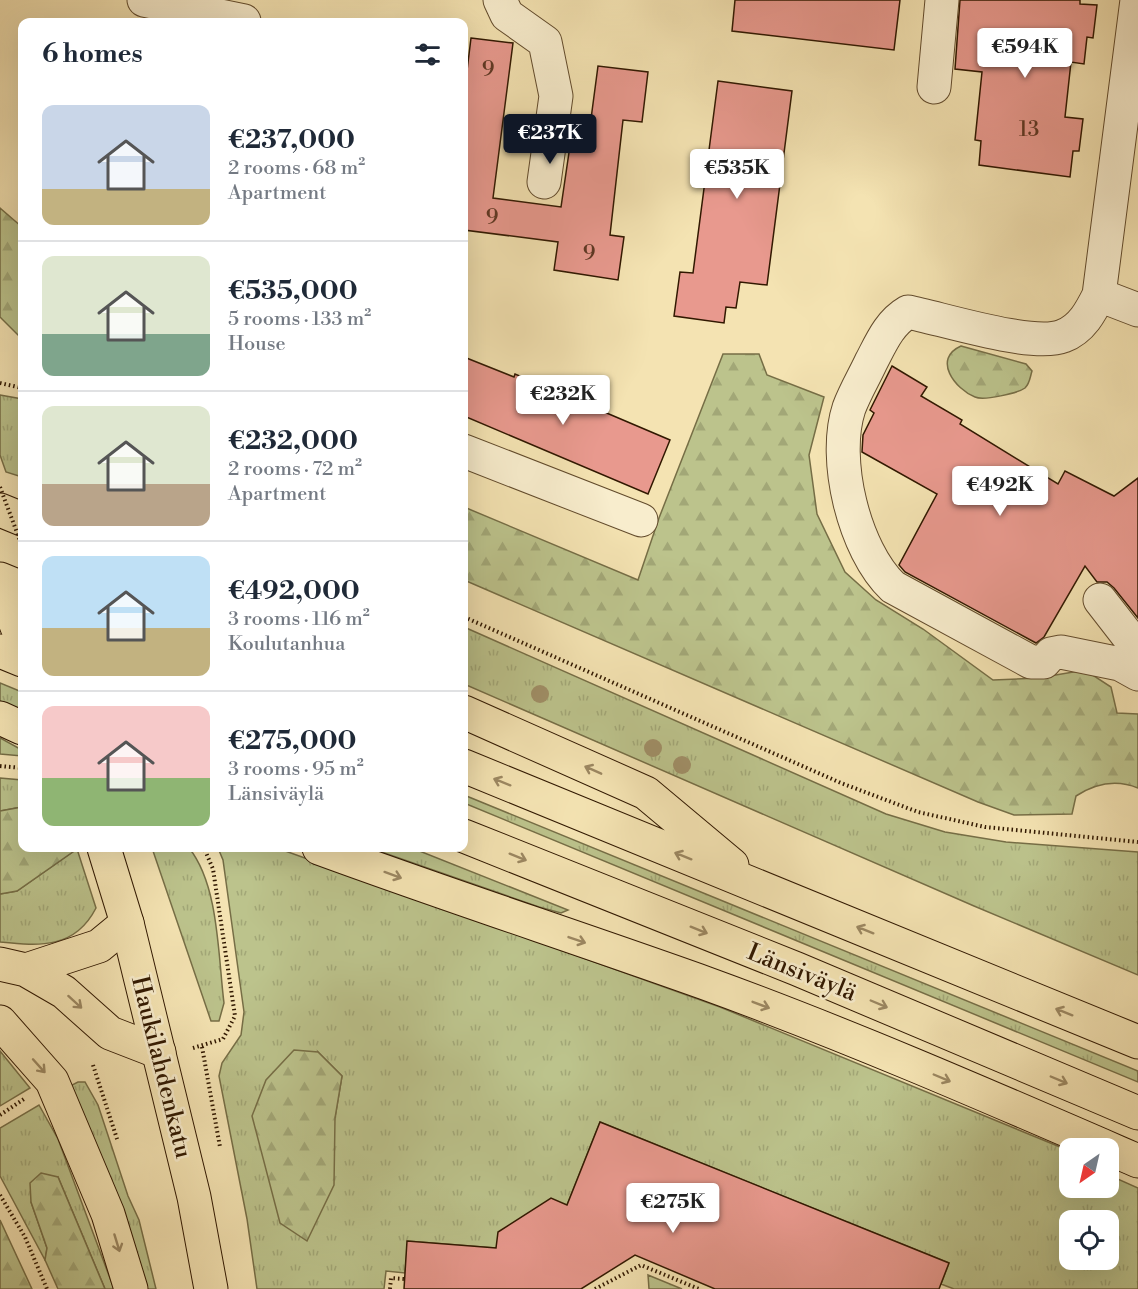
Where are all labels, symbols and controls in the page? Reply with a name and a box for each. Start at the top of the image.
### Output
pin: €594K [983,28,1067,79]
text: €594K [991,35,1059,60]
text: 6 homes [42,38,143,70]
icon: filters [411,38,444,71]
house number: 9 [482,57,494,83]
pin: €237K [508,114,592,165]
house number: 13 [1019,117,1039,143]
text: €237K [517,121,583,146]
text: €237,000 [228,124,355,156]
icon: home [90,129,162,201]
pin: €535K [695,149,779,200]
text: 2 rooms · 68 m² [228,156,365,181]
text: €535K [704,156,770,181]
text: Apartment [228,181,326,206]
house number: 9 [486,205,498,231]
house number: 9 [583,241,595,267]
text: €535,000 [228,275,358,307]
icon: home [90,280,162,352]
text: 5 rooms · 133 m² [228,307,371,332]
text: House [228,332,286,357]
pin: €232K [521,375,605,426]
text: €232K [530,382,596,407]
text: €232,000 [228,425,358,457]
icon: home [90,430,162,502]
text: 2 rooms · 72 m² [228,457,362,482]
pin: €492K [958,466,1042,517]
text: €492K [966,473,1034,498]
text: Apartment [228,482,326,507]
text: €492,000 [228,575,360,607]
icon: home [90,580,162,652]
text: 3 rooms · 116 m² [228,607,370,632]
text: Koulutanhua [228,632,345,657]
text: €275,000 [228,725,357,757]
icon: home [90,730,162,802]
text: 3 rooms · 95 m² [228,757,364,782]
one-way arrow [584,763,602,775]
one-way arrow [493,776,512,787]
text: Länsiväylä [228,782,324,807]
one-way arrow [674,850,692,861]
one-way arrow [508,852,527,863]
one-way arrow [383,870,402,881]
one-way arrow [856,924,874,935]
one-way arrow [689,925,708,936]
one-way arrow [567,935,586,946]
street label: Länsiväylä [742,937,862,1009]
street label: Haukilahdenkatu [124,973,198,1162]
one-way arrow [67,995,82,1009]
one-way arrow [870,999,888,1010]
one-way arrow [751,1000,770,1011]
one-way arrow [1056,1006,1074,1017]
one-way arrow [32,1058,46,1073]
one-way arrow [932,1073,950,1084]
one-way arrow [1049,1075,1067,1086]
north arrow [1059,1138,1119,1198]
map controls [1059,1138,1119,1270]
pin: €275K [631,1183,715,1234]
text: €275K [640,1190,706,1215]
button: locate [1059,1210,1119,1270]
one-way arrow [112,1233,123,1252]

